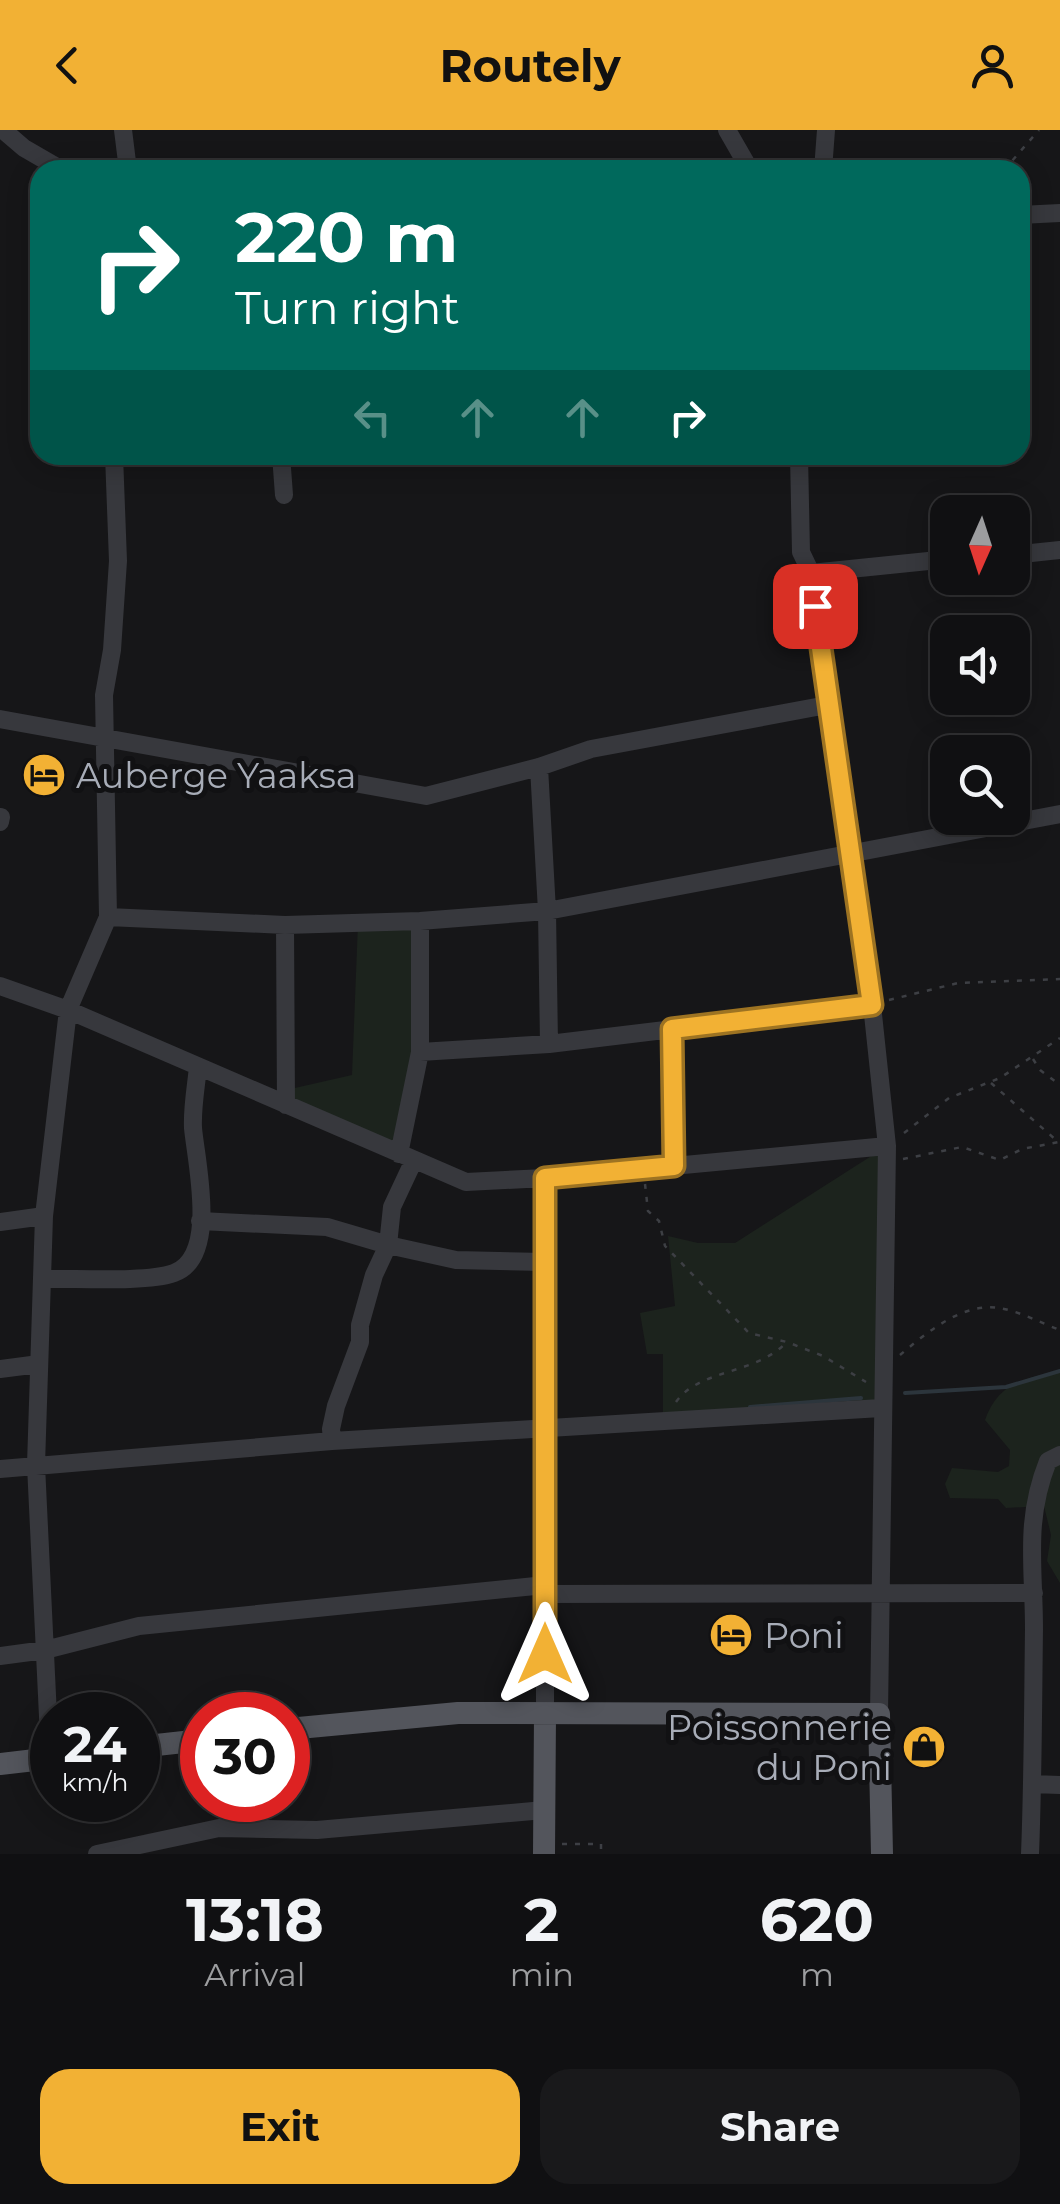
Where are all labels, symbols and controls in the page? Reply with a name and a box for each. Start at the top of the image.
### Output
icon: back [40,38,95,93]
text: Routely [439,38,621,93]
icon: person [965,38,1020,93]
text: 220 m [235,194,458,280]
icon: right [70,200,200,330]
text: Turn right [235,280,460,335]
icon: left [345,390,400,445]
icon: ahead [450,390,505,445]
icon: ahead [555,390,610,445]
icon: right [660,390,715,445]
north arrow [930,495,1030,595]
map controls [930,495,1030,835]
pin [773,564,858,649]
icon: arrive [788,579,843,634]
button: sound [930,615,1030,715]
button: search [930,735,1030,835]
hotel icon: Auberge Yaaksa [21,752,67,798]
place label: Auberge Yaaksa [76,754,356,797]
position arrow [493,1602,597,1706]
hotel icon: Poni [708,1612,754,1658]
place label: Poni [764,1614,844,1657]
speed limit sign: 30 [180,1692,310,1822]
place label: Poissonnerie du Poni [667,1706,892,1789]
text: 24 [63,1714,127,1775]
shop icon: Poissonnerie du Poni [901,1724,947,1770]
text: km/h [62,1767,128,1797]
text: 13:18 [186,1883,324,1956]
text: 2 [524,1883,559,1956]
text: 620 [760,1883,874,1956]
text: Arrival [204,1955,305,1994]
text: min [510,1955,574,1994]
text: m [800,1955,834,1994]
button: Exit [40,2069,520,2184]
button: Share [540,2069,1020,2184]

